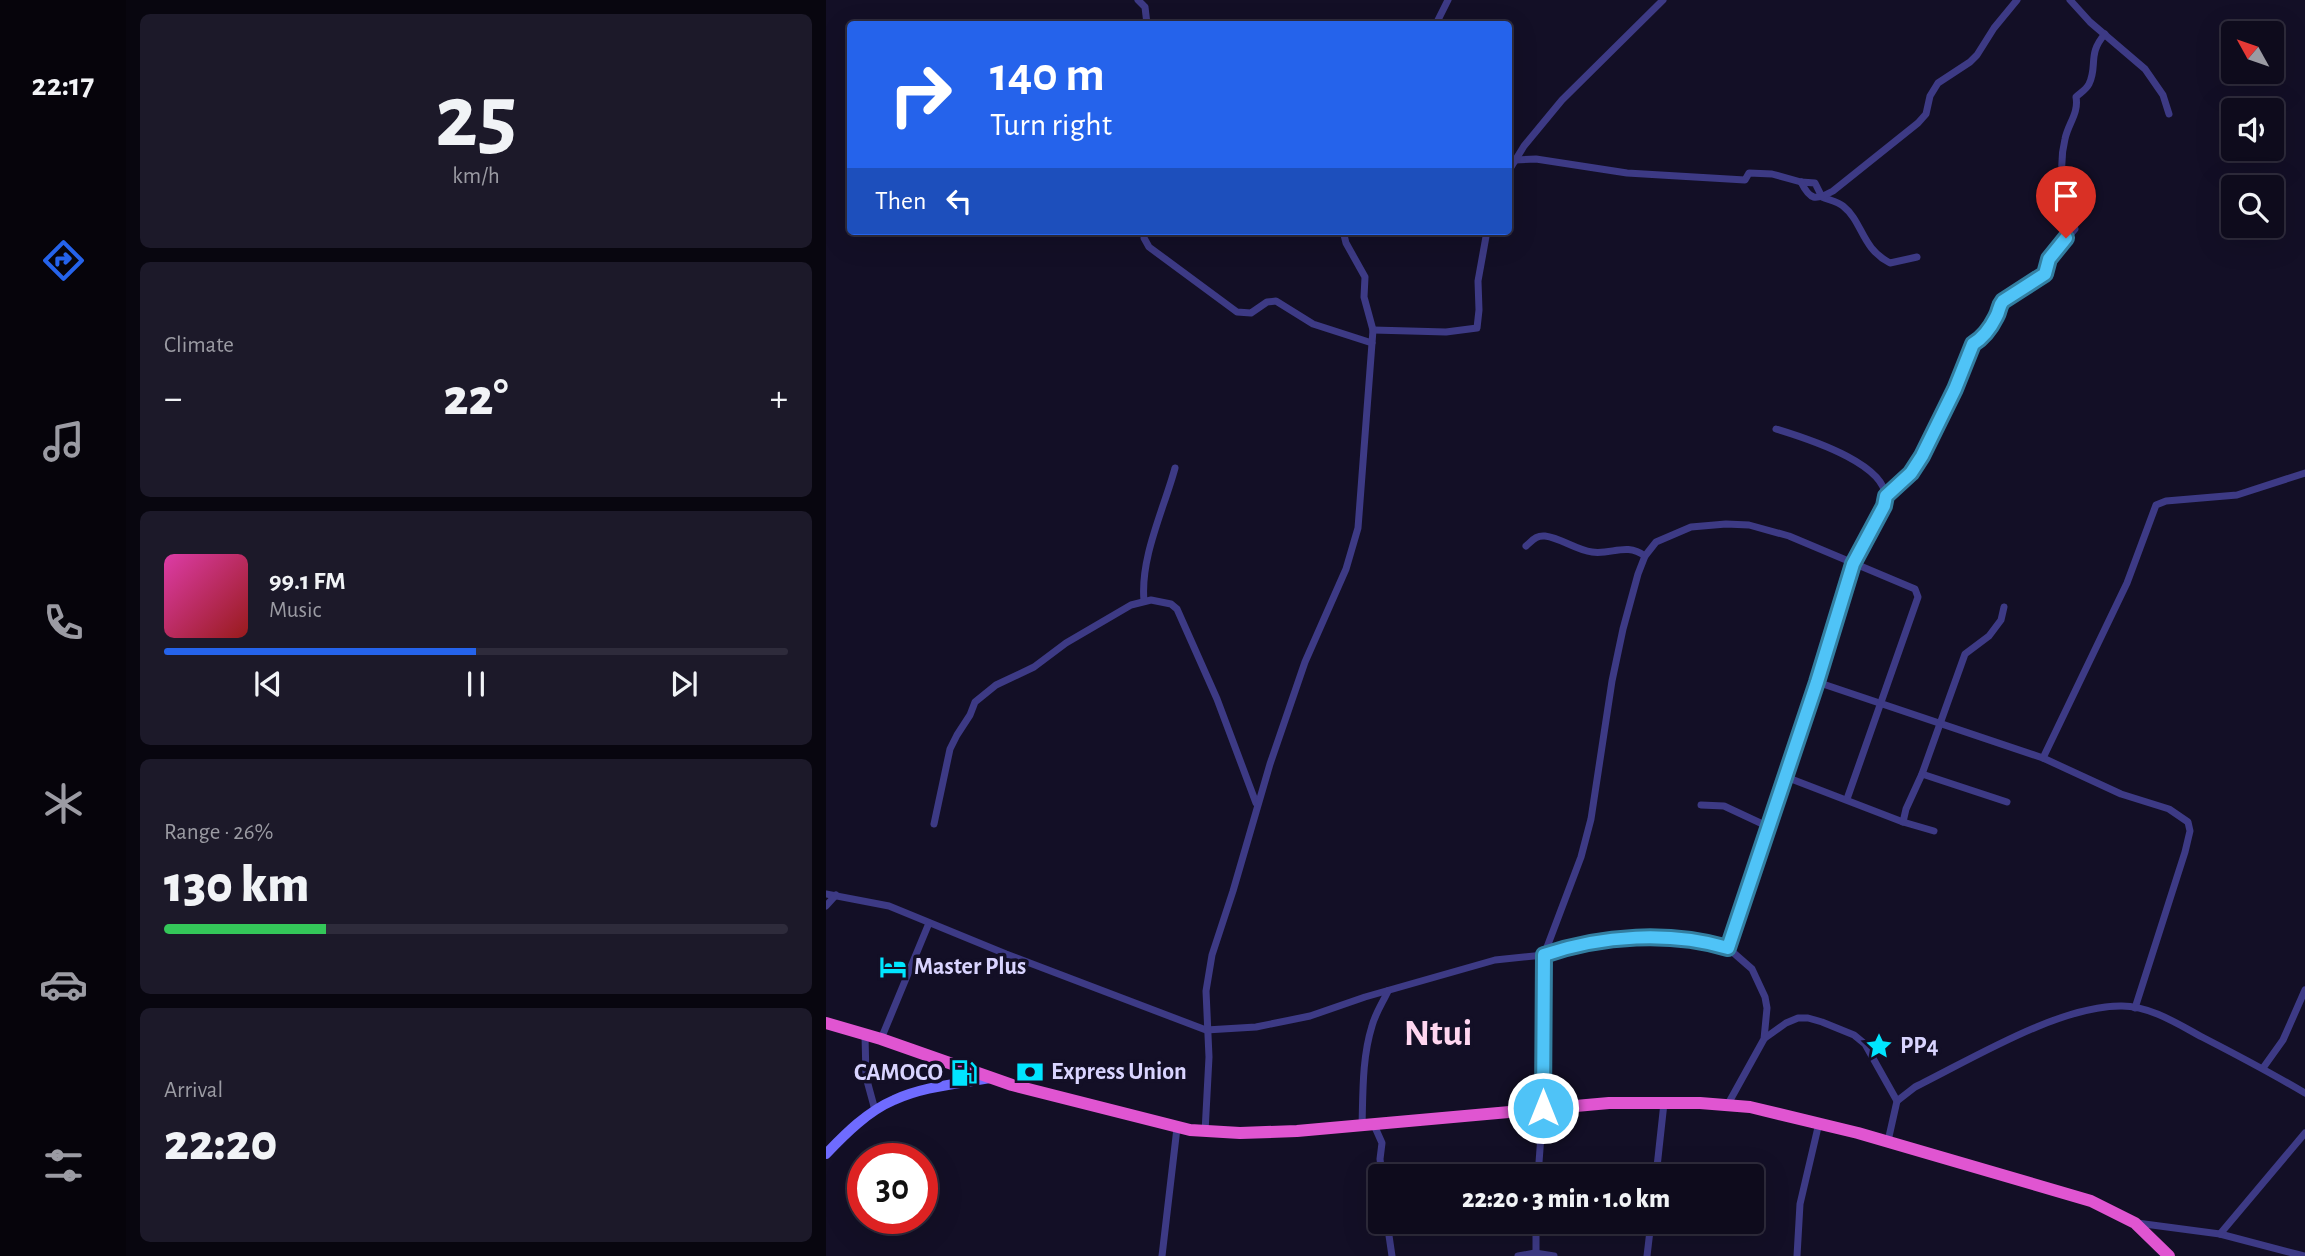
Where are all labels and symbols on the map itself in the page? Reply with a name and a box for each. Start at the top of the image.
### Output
north arrow [2221,21,2284,84]
pin [2036,166,2096,238]
hotel icon: Master Plus [878,952,908,982]
place label: Master Plus [914,955,1026,979]
district label: Ntui [1404,1015,1472,1053]
place icon: PP4 [1864,1031,1894,1061]
place label: PP4 [1900,1034,1939,1058]
bank icon: Express Union [1015,1057,1045,1087]
fuel station icon: CAMOCO [949,1058,979,1088]
place label: Express Union [1051,1060,1187,1084]
place label: CAMOCO [854,1061,943,1085]
position arrow [1506,1071,1580,1145]
speed limit sign: 30 [847,1143,938,1234]

